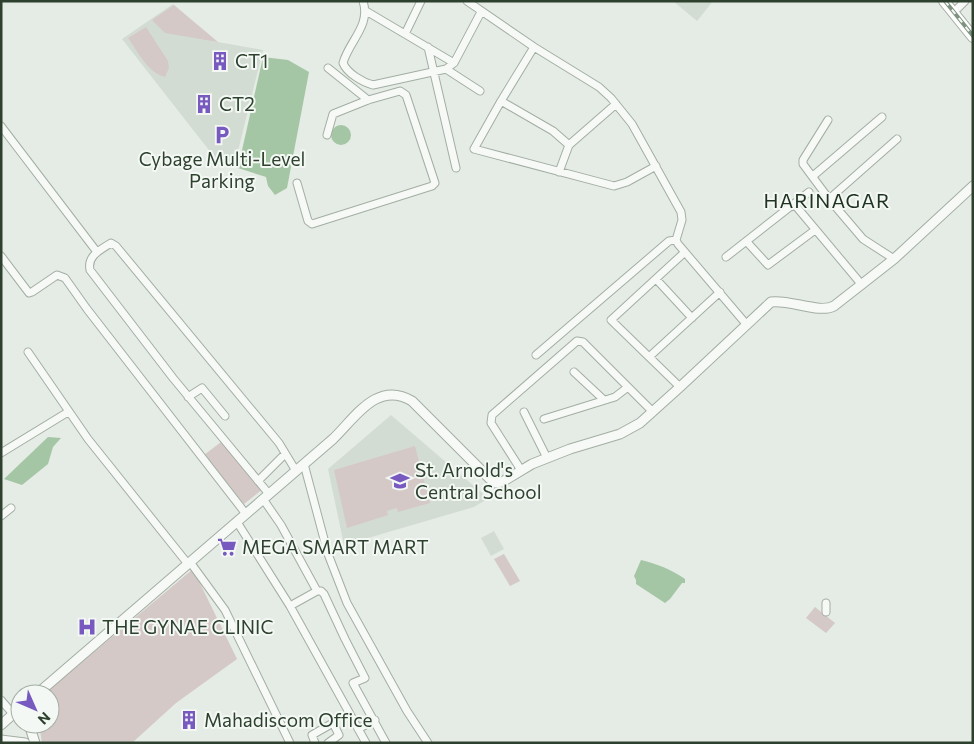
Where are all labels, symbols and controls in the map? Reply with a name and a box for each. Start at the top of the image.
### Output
place label: CT1 [235,49,268,72]
building icon: CT1 [209,50,231,72]
place label: CT2 [219,92,255,115]
building icon: CT2 [193,93,215,115]
parking icon: Cybage Multi-Level Parking [211,124,233,146]
place label: Cybage Multi-Level Parking [139,147,305,192]
district label: HARINAGAR [764,188,890,212]
place label: St. Arnold's Central School [415,458,541,503]
school or university icon: St. Arnold's Central School [389,470,411,492]
place label: MEGA SMART MART [242,535,429,558]
supermarket icon: MEGA SMART MART [216,536,238,558]
place label: THE GYNAE CLINIC [102,615,273,638]
hospital icon: THE GYNAE CLINIC [76,616,98,638]
north arrow [10,684,60,734]
place label: Mahadiscom Office [204,708,373,731]
text: N [35,709,54,728]
building icon: Mahadiscom Office [178,709,200,731]

